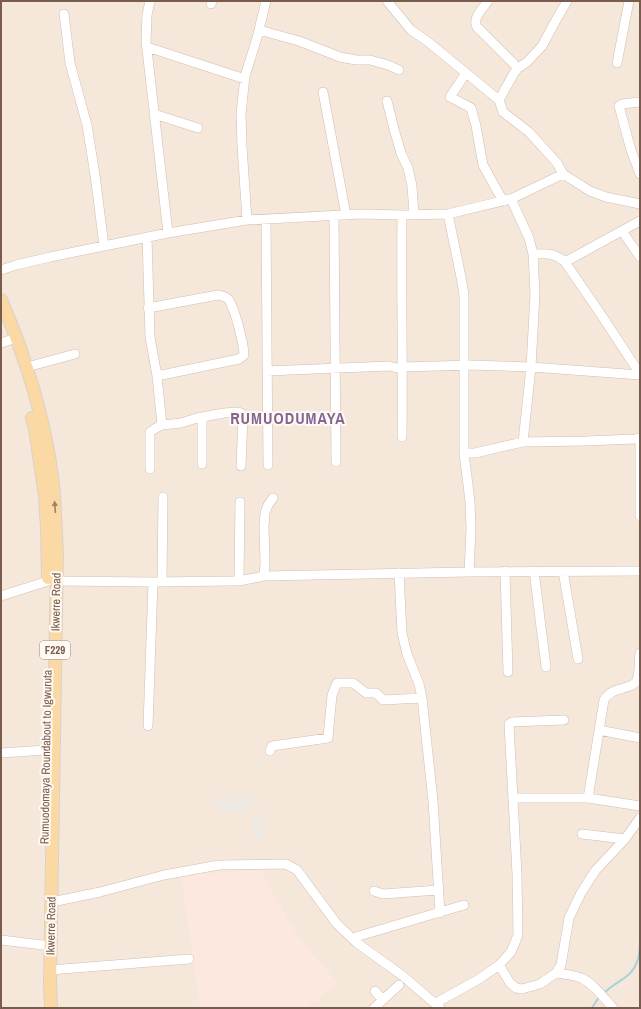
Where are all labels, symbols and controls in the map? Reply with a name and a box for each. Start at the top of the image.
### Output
district label: RUMUODUMAYA [230,407,346,429]
one-way arrow [51,501,58,513]
street label: Ikwerre Road [47,573,65,631]
road number: F229 [40,641,70,659]
street label: Rumuodomaya Roundabout to Igwuruta [36,669,56,844]
street label: Ikwerre Road [42,897,60,955]

